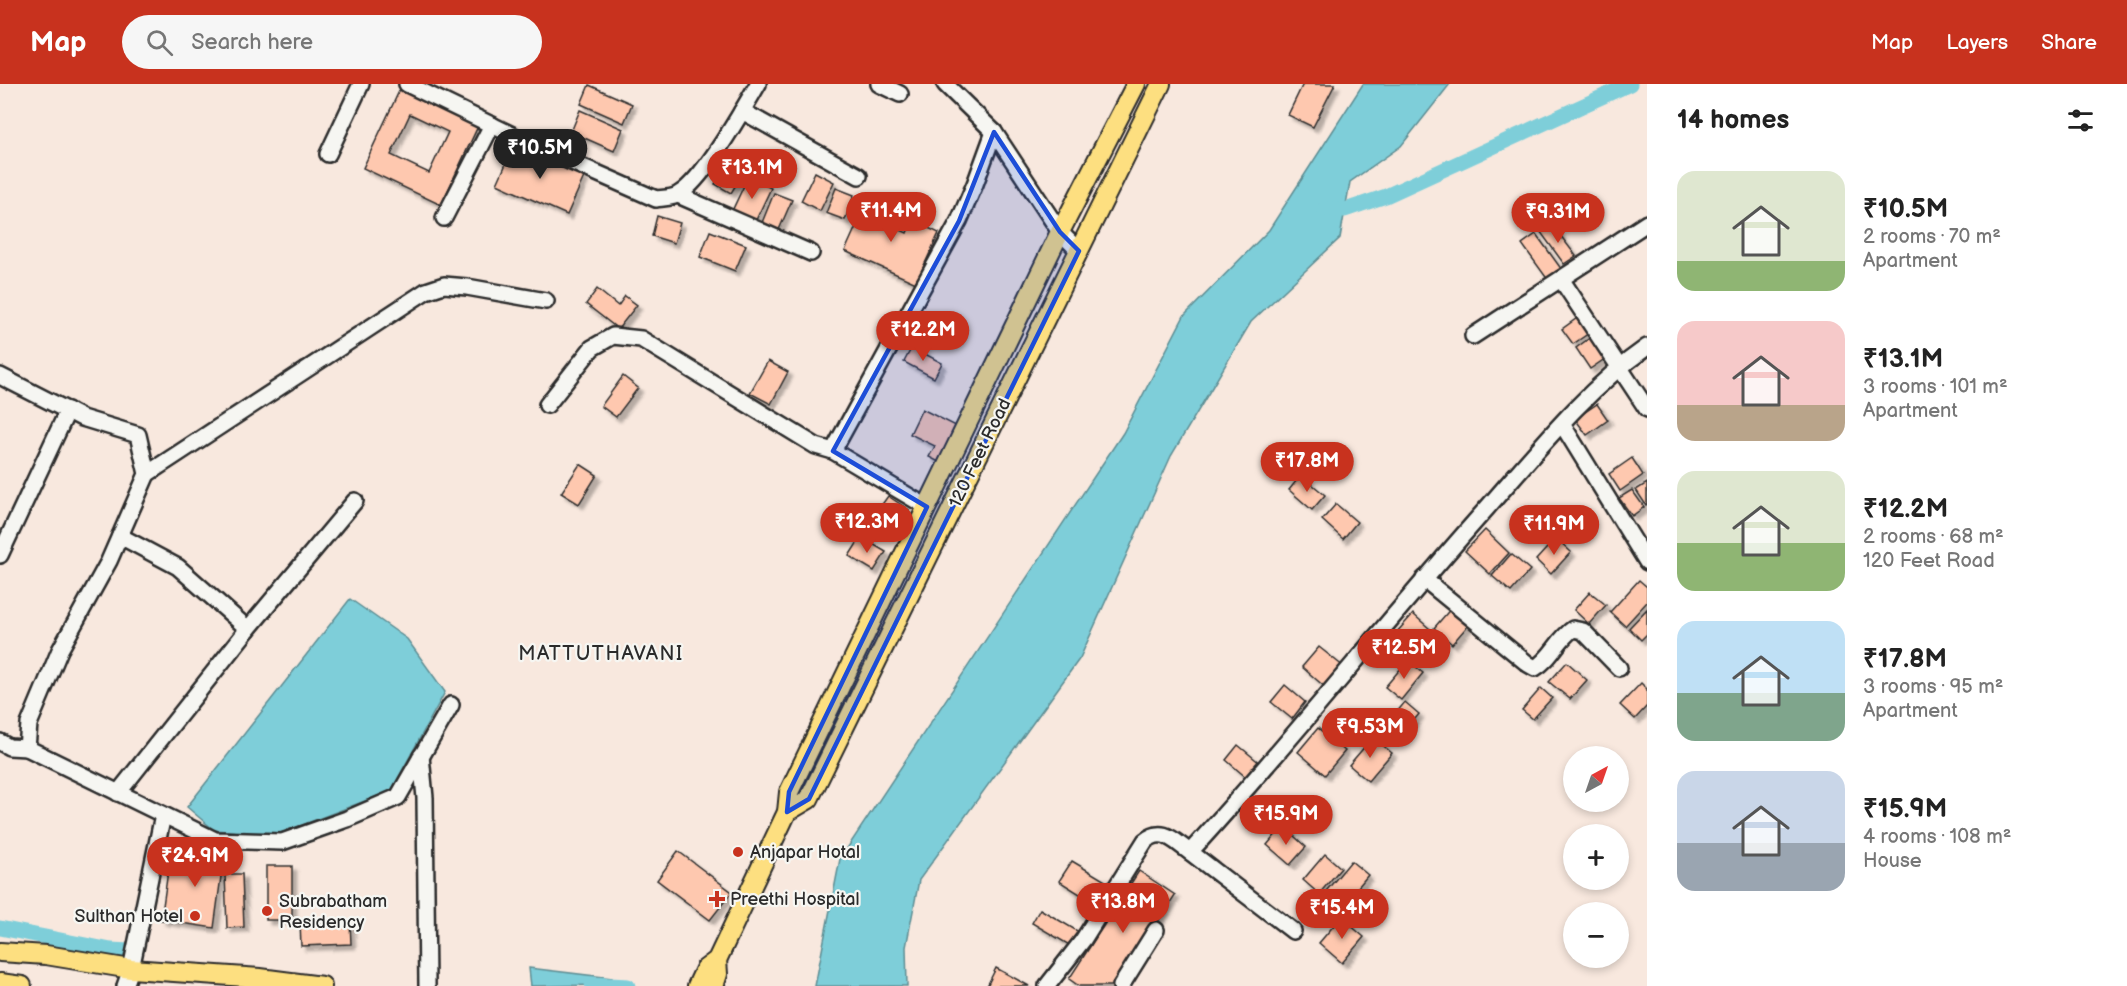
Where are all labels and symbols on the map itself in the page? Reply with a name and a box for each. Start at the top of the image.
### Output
pin: ₹10.5M [491,129,589,180]
pin: ₹13.1M [703,149,801,200]
pin: ₹11.4M [842,192,940,243]
pin: ₹9.31M [1509,193,1607,244]
pin: ₹12.2M [874,311,972,362]
street label: 120 Feet Road [945,395,1015,511]
pin: ₹17.8M [1258,442,1356,493]
pin: ₹12.3M [818,503,916,554]
pin: ₹11.9M [1505,505,1603,556]
pin: ₹12.5M [1355,629,1453,680]
district label: MATTUTHAVANI [518,642,684,666]
pin: ₹9.53M [1321,708,1419,759]
north arrow [1563,746,1629,812]
pin: ₹15.9M [1237,795,1335,846]
pin: ₹24.9M [146,837,244,888]
place label: Anjapar Hotal [750,842,860,863]
marker: Anjapar Hotal [731,845,745,859]
pin: ₹13.8M [1074,883,1172,934]
place label: Preethi Hospital [730,889,860,910]
pin: ₹15.4M [1293,889,1391,940]
marker: Preethi Hospital [708,890,726,908]
place label: Subrabatham Residency [279,891,387,933]
marker: Subrabatham Residency [260,904,274,918]
place label: Sulthan Hotel [75,906,183,927]
marker: Sulthan Hotel [188,909,202,923]

